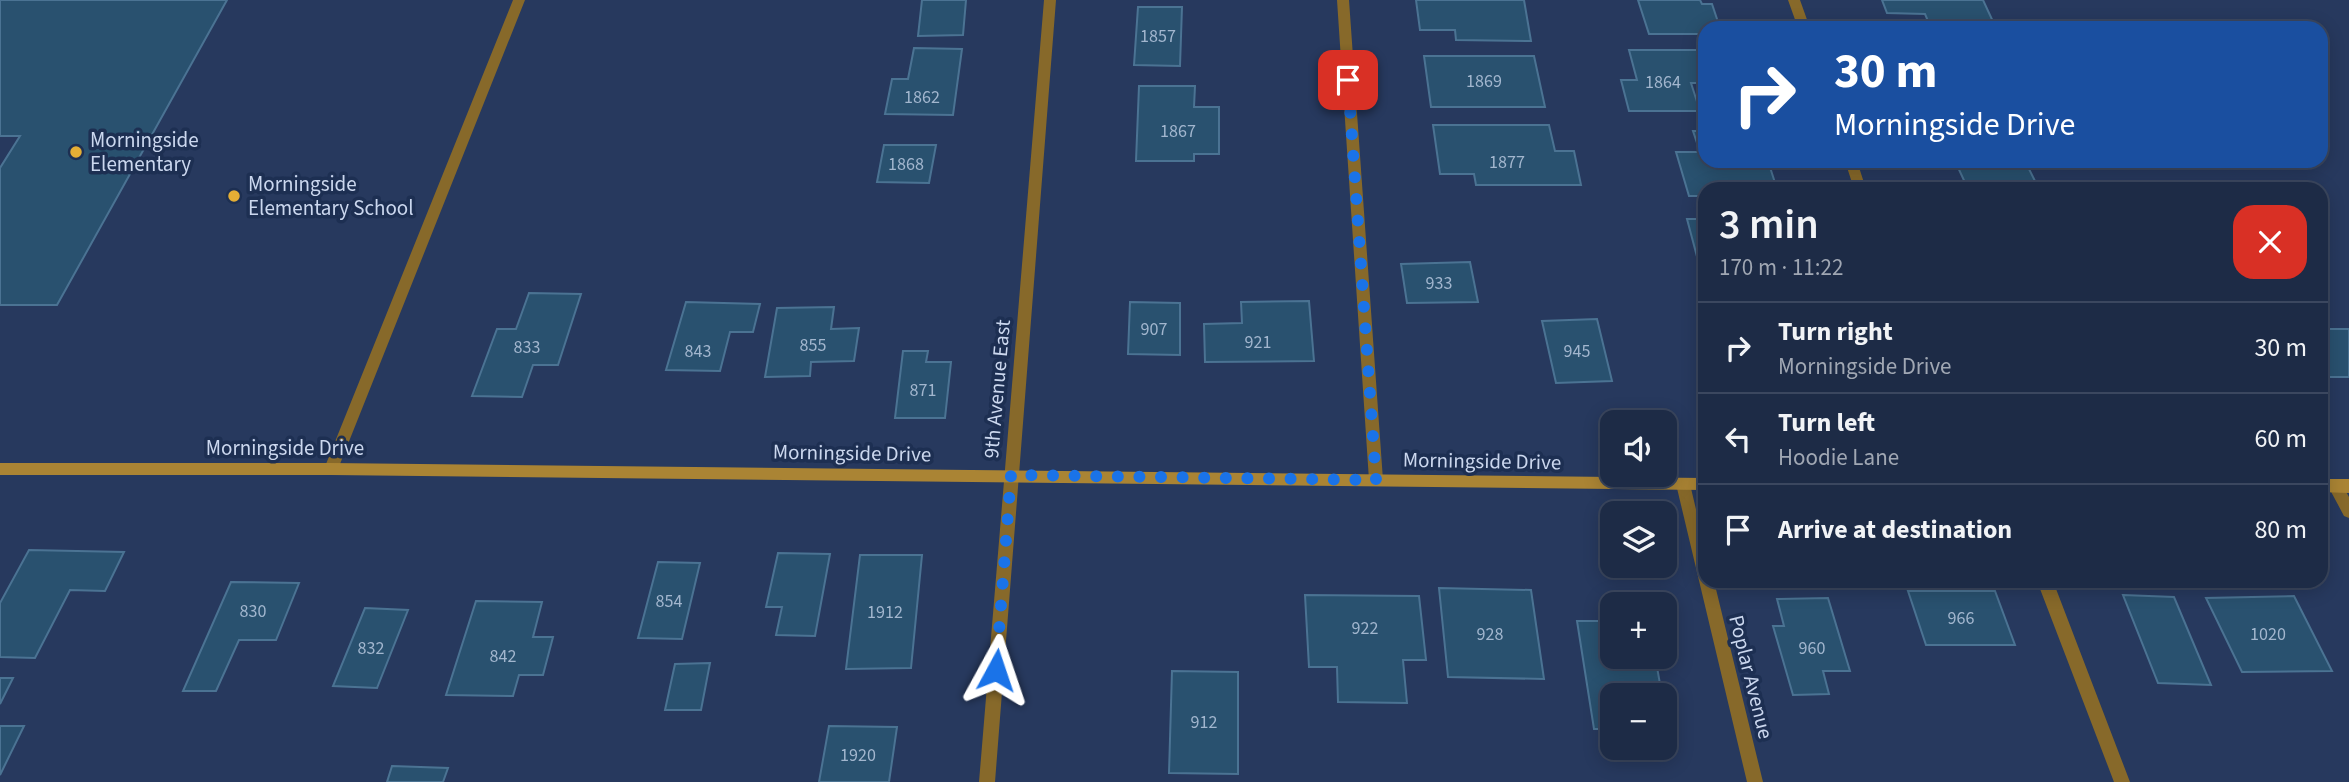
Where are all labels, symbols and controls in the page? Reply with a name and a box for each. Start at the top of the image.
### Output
house number: 1857 [1140,24,1176,49]
text: 30 m [1834,37,1938,107]
icon: right [1719,49,1810,140]
pin [1318,50,1378,110]
icon: arrive [1329,61,1367,99]
house number: 1869 [1466,69,1502,94]
house number: 1864 [1645,70,1681,95]
house number: 1862 [904,85,940,110]
text: Morningside Drive [1834,102,2075,148]
house number: 1867 [1160,119,1196,144]
place label: Morningside Elementary [90,125,199,179]
marker: Morningside Elementary [68,144,84,160]
house number: 1877 [1489,150,1525,175]
house number: 1868 [888,152,924,177]
place label: Morningside Elementary School [248,169,414,223]
marker: Morningside Elementary School [226,188,242,204]
text: 3 min [1719,195,1819,255]
button: close [2233,205,2307,279]
text: 170 m · 11:22 [1719,251,1843,284]
house number: 933 [1426,271,1452,296]
text: Turn right [1778,313,1893,350]
house number: 907 [1141,317,1167,342]
street label: 9th Avenue East [976,318,1018,460]
icon: right [1719,329,1757,367]
text: 30 m [2254,329,2307,366]
house number: 921 [1245,330,1271,355]
house number: 855 [800,333,826,358]
house number: 833 [514,335,540,360]
house number: 843 [685,339,711,364]
house number: 945 [1564,339,1590,364]
text: Morningside Drive [1778,350,1952,383]
house number: 871 [910,378,936,403]
text: Turn left [1778,404,1875,441]
map controls [1600,410,1677,760]
button: sound [1600,410,1677,487]
icon: left [1719,420,1757,458]
text: 60 m [2254,420,2307,457]
street label: Morningside Drive [206,433,364,463]
street label: Morningside Drive [773,437,931,469]
text: Hoodie Lane [1778,441,1899,474]
street label: Morningside Drive [1403,445,1561,477]
button: layers [1600,501,1677,578]
icon: arrive [1719,511,1757,549]
text: Arrive at destination [1778,511,2012,548]
text: 80 m [2254,511,2307,548]
house number: 854 [656,589,682,614]
button: + [1600,592,1677,669]
house number: 830 [240,599,266,624]
house number: 1912 [867,600,903,625]
house number: 966 [1948,606,1974,631]
street label: Poplar Avenue [1721,612,1781,742]
house number: 922 [1352,616,1378,641]
house number: 928 [1477,622,1503,647]
house number: 1020 [2250,622,2286,647]
position arrow [959,633,1033,707]
house number: 832 [358,636,384,661]
house number: 960 [1799,636,1825,661]
house number: 842 [490,644,516,669]
button: − [1600,683,1677,760]
house number: 912 [1191,710,1217,735]
house number: 1920 [840,743,876,768]

